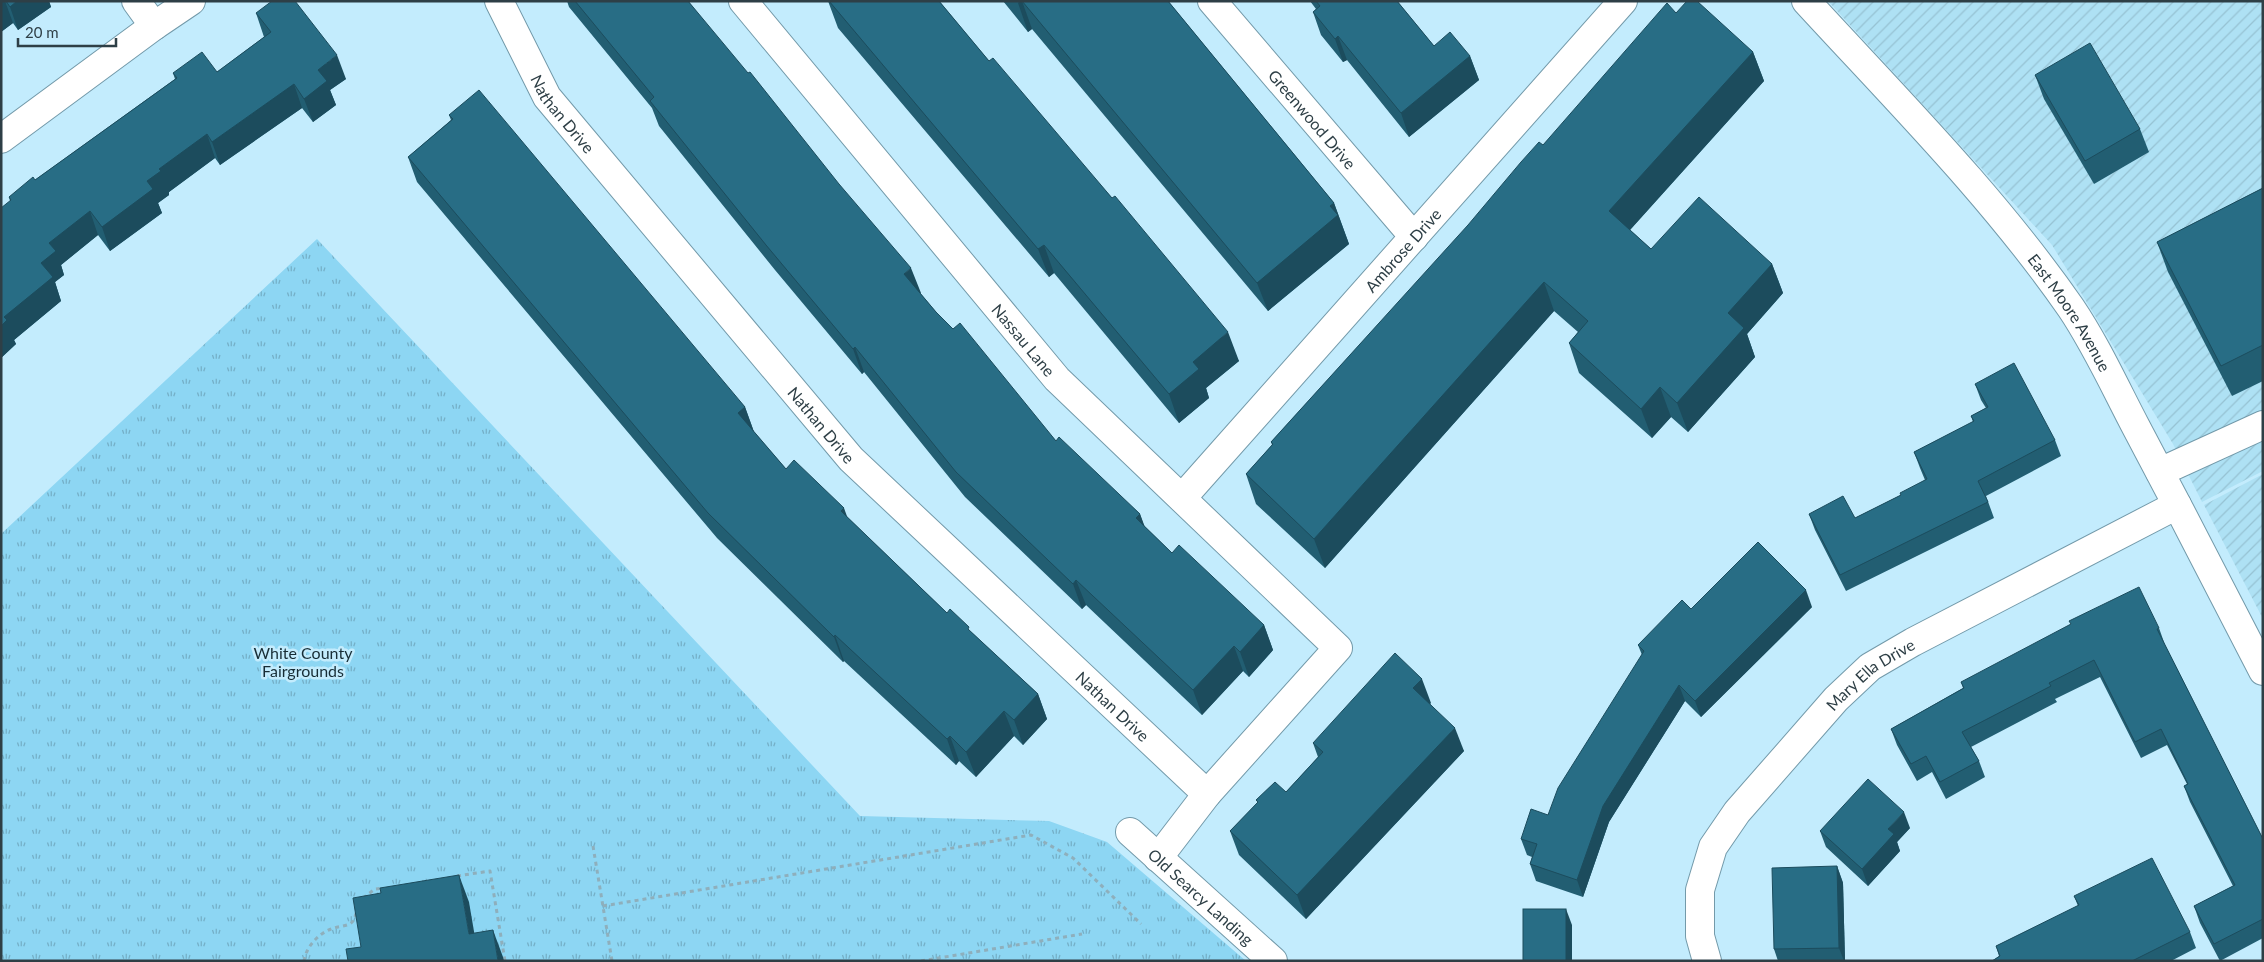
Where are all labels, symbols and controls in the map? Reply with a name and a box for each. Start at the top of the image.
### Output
scale bar [18,15,115,47]
text: 20 m [25,23,59,41]
street label: Greenwood Drive [1265,65,1361,172]
street label: Nathan Drive [528,71,599,156]
street label: Ambrose Drive [1360,204,1444,295]
street label: East Moore Avenue [2025,249,2115,374]
street label: Nassau Lane [989,299,1060,380]
street label: Nathan Drive [785,383,859,466]
street label: Mary Ella Drive [1821,634,1918,714]
park label: White County Fairgrounds [254,643,353,680]
street label: Nathan Drive [1073,667,1154,745]
street label: Old Searcy Landing [1145,844,1258,949]

